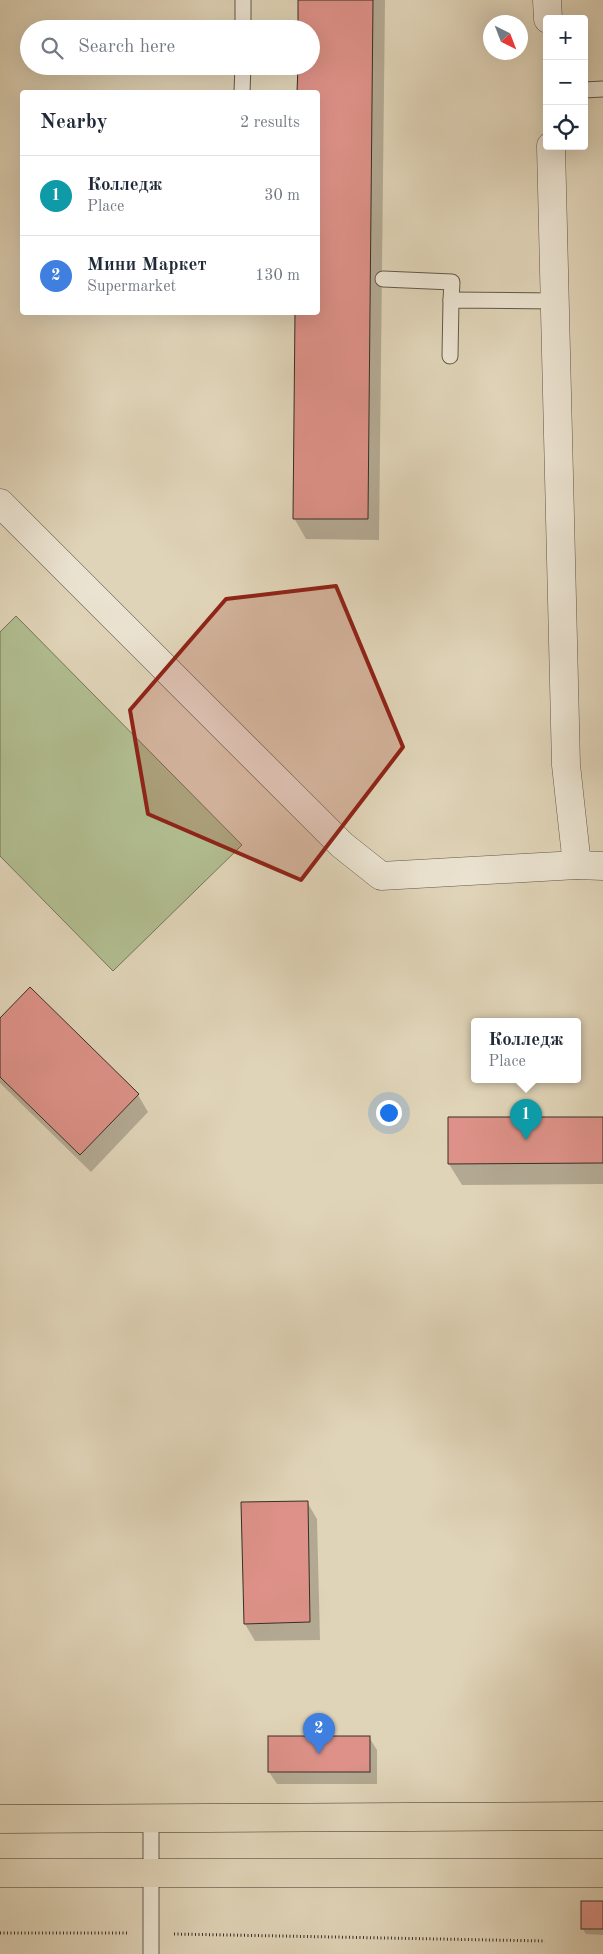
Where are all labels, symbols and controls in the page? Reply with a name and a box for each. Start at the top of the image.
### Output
north arrow [483,15,528,60]
map controls [543,15,588,150]
button: + [543,15,588,60]
search box [20,20,320,75]
icon: search [38,34,66,62]
text: Search here [78,38,175,57]
button: − [543,60,588,105]
button: locate [543,105,588,150]
text: Nearby [40,112,108,133]
text: 2 results [240,115,300,131]
text: Колледж [87,176,162,195]
text: 1 [51,188,61,204]
text: 30 m [264,188,300,204]
text: Place [87,199,124,215]
text: Мини Маркет [87,256,207,275]
text: 2 [51,268,61,284]
text: 130 m [255,268,300,284]
text: Supermarket [87,279,176,295]
popup [471,1018,581,1083]
text: Колледж [488,1031,564,1050]
text: Place [488,1054,526,1070]
pin: 1 [510,1099,542,1140]
your location [376,1100,402,1126]
pin: 2 [303,1713,335,1754]

